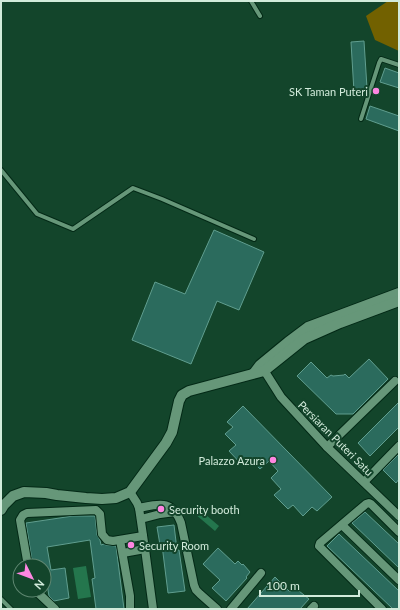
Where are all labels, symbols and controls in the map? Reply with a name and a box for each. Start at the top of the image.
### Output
place label: SK Taman Puteri [289,85,368,98]
marker: SK Taman Puteri [371,86,381,96]
street label: Persiaran Puteri Satu [296,398,376,478]
place label: Palazzo Azura [199,454,265,467]
marker: Palazzo Azura [268,455,278,465]
place label: Security booth [169,503,240,516]
marker: Security booth [156,504,166,514]
place label: Security Room [139,539,209,552]
marker: Security Room [126,540,136,550]
north arrow [12,558,52,598]
scale bar [260,572,359,598]
text: N [32,578,47,593]
text: 100 m [266,578,300,593]

